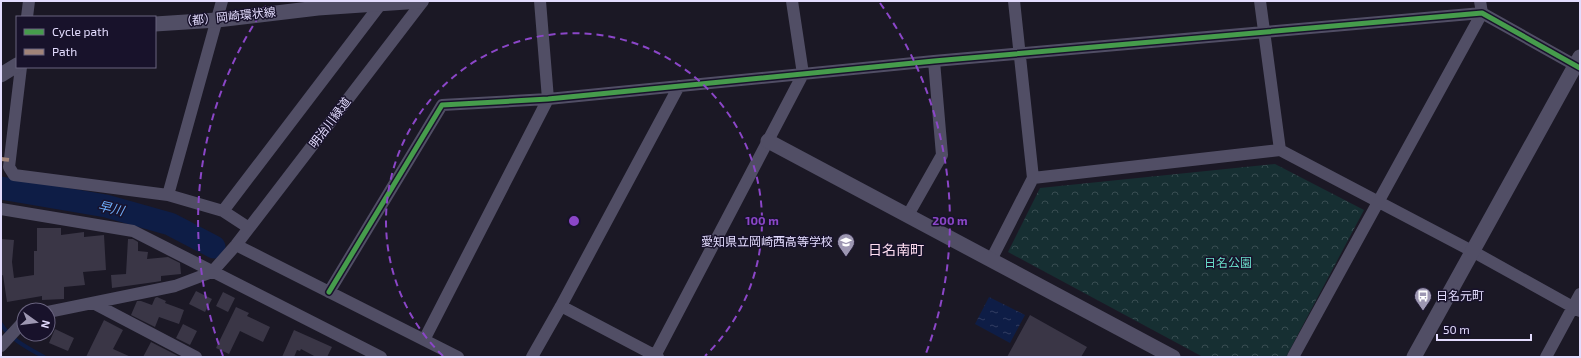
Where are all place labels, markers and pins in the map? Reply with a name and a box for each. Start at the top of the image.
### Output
centre of rings [567,214,581,228]
school or university icon: 愛知県立岡崎西高等学校 [836,232,856,257]
place label: 愛知県立岡崎西高等学校 [701,234,833,248]
bus stop icon: 日名元町 [1413,286,1433,311]
place label: 日名元町 [1436,288,1484,302]

